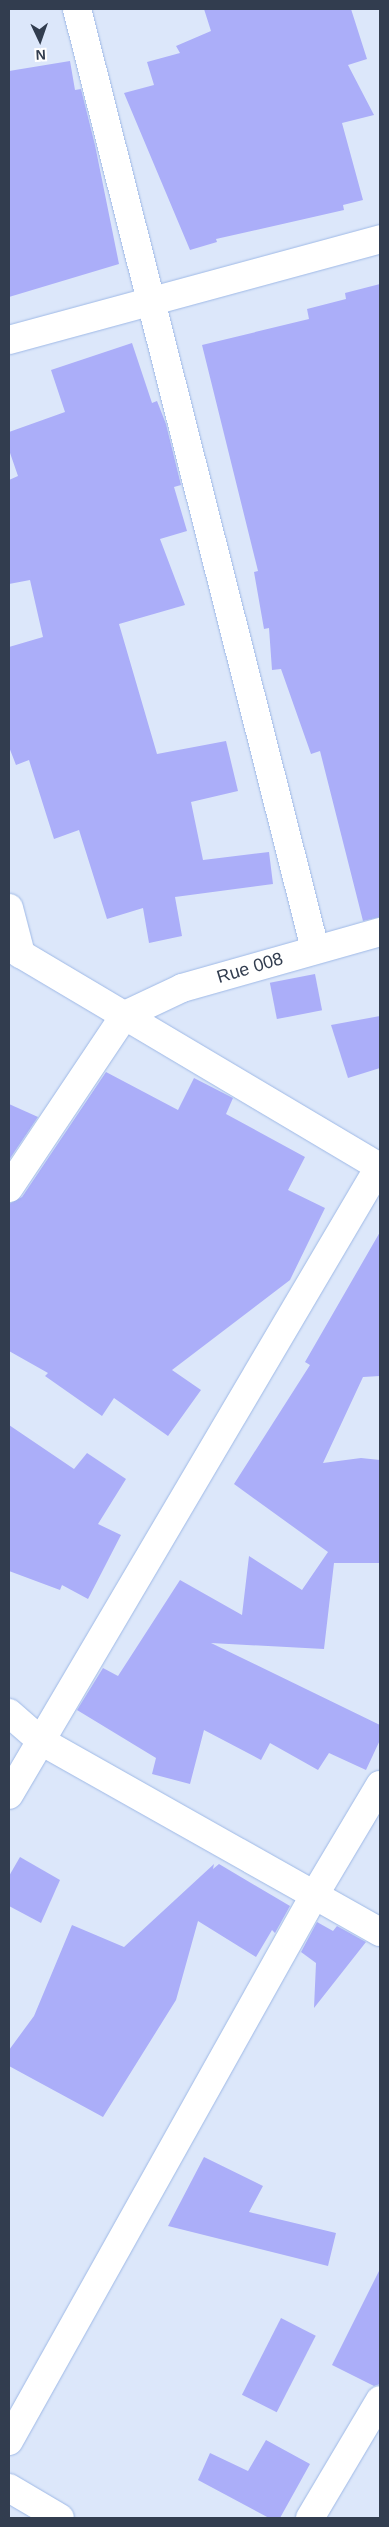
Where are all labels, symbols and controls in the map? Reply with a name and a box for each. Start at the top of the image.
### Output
north arrow [15,15,65,65]
text: N [35,47,46,63]
street label: Rue 008 [214,948,286,988]

